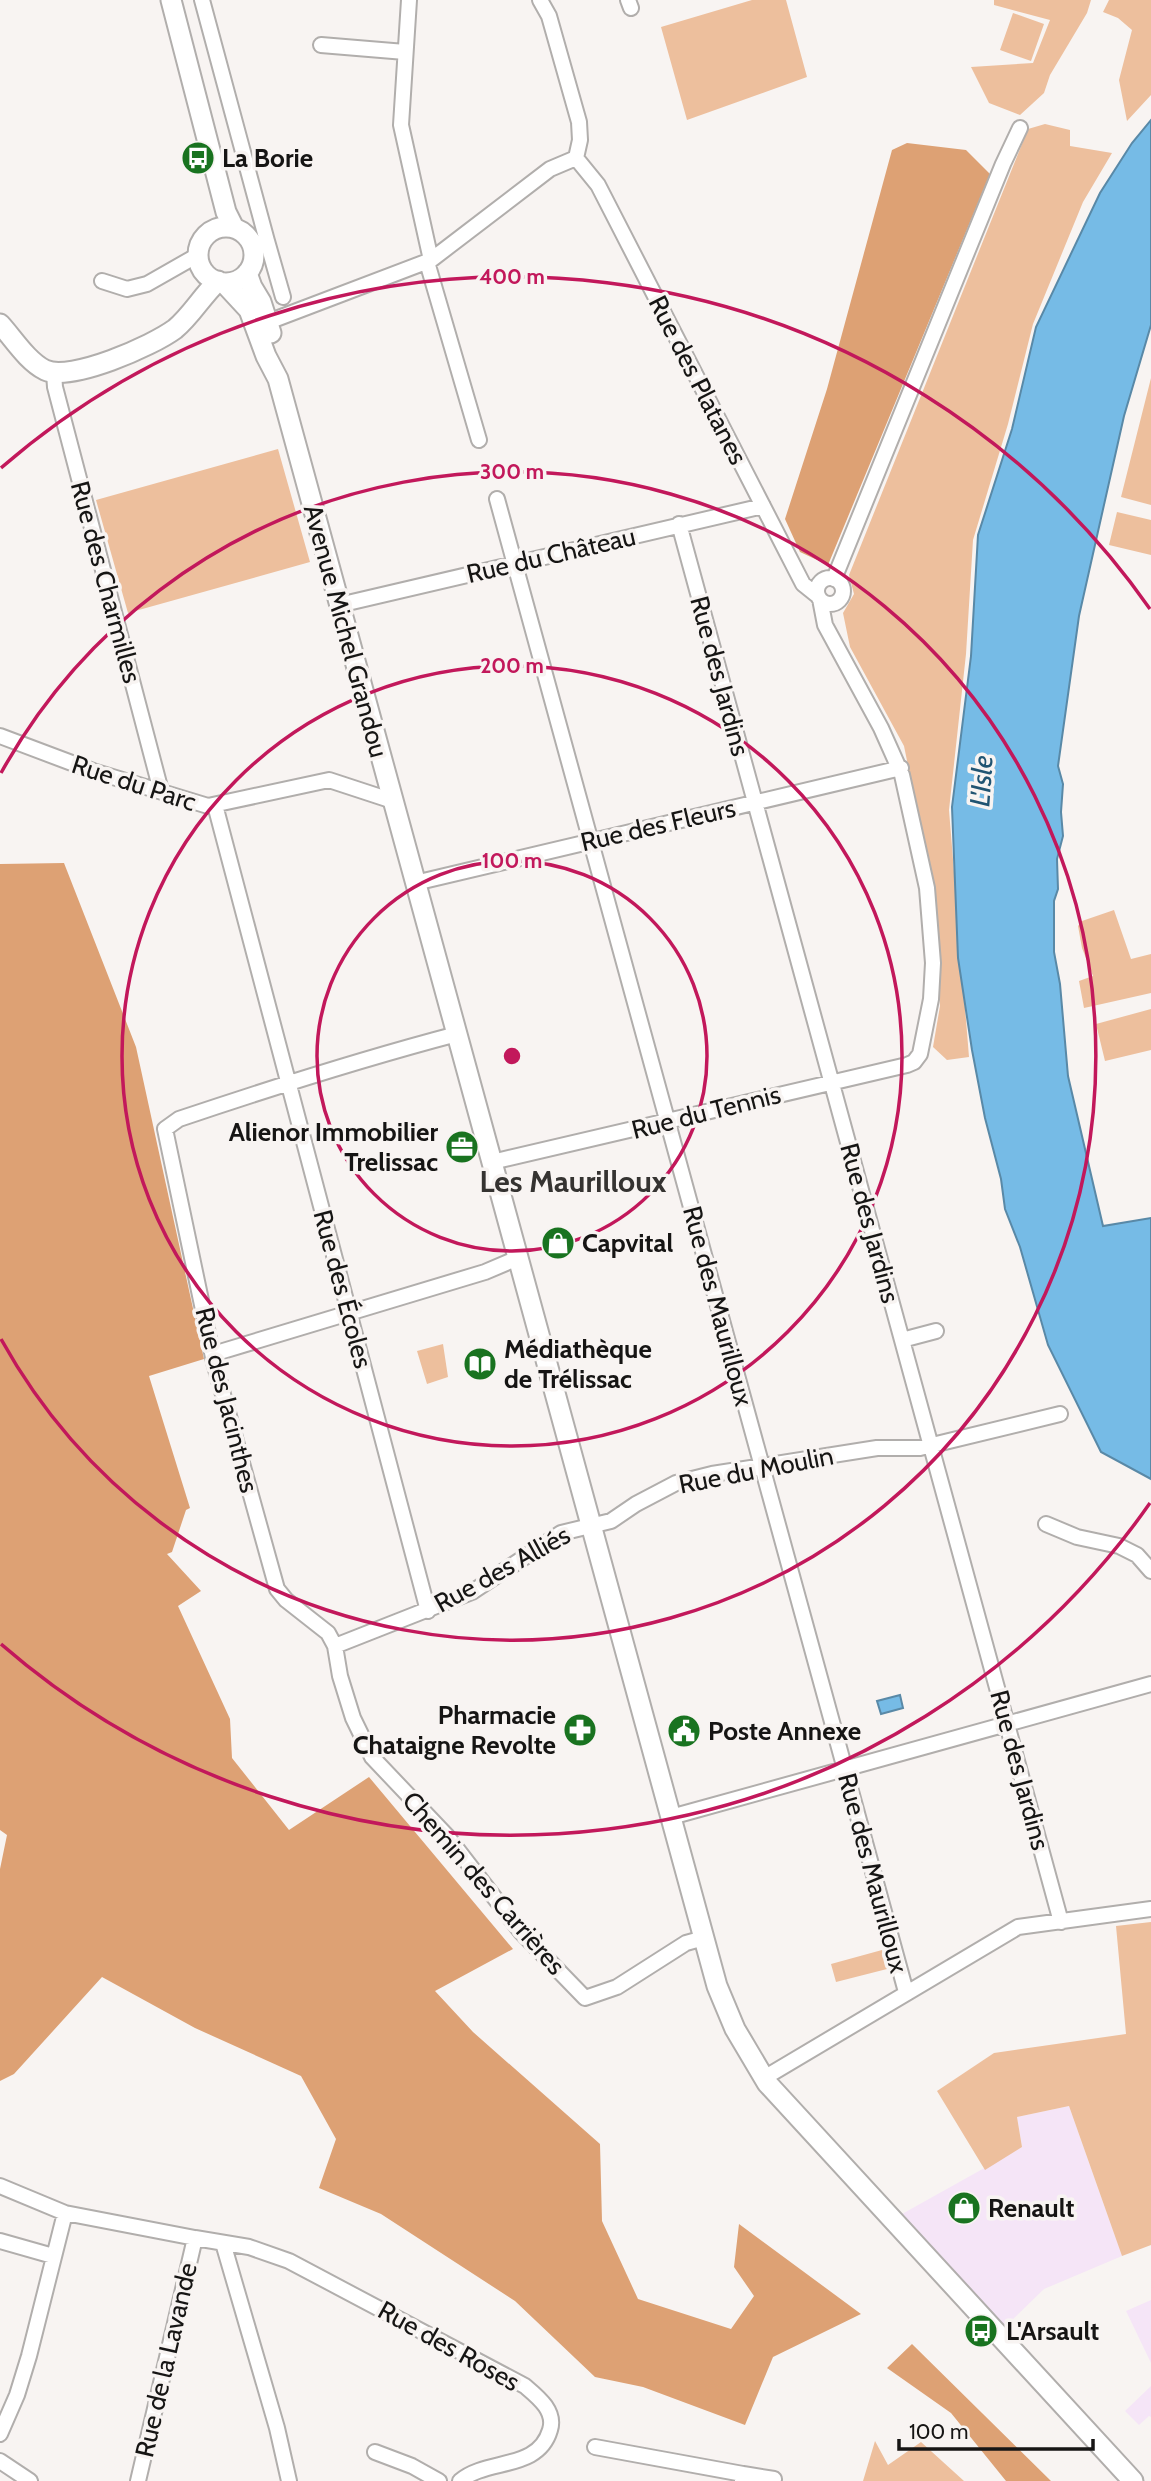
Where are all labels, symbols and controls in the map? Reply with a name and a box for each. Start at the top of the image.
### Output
bus stop icon: La Borie [179,139,217,177]
place label: La Borie [222,142,313,174]
text: 400 m [479,264,545,289]
street label: Rue des Platanes [642,290,754,470]
text: 300 m [480,459,544,484]
street label: Rue des Charmilles [64,477,148,687]
street label: Avenue Michel Grandou [297,501,395,761]
street label: Rue du Château [463,520,639,590]
street label: Rue des Jardins [683,592,757,760]
text: 200 m [480,653,544,678]
street label: Rue du Parc [68,748,200,818]
water label: L'Isle [962,754,1000,808]
street label: Rue des Fleurs [577,792,739,858]
text: 100 m [482,848,542,873]
centre of rings [500,1044,524,1068]
street label: Rue du Tennis [628,1078,784,1146]
place label: Alienor Immobilier Trelissac [229,1116,438,1178]
office icon: Alienor Immobilier Trelissac [443,1128,481,1166]
street label: Rue des Jardins [833,1139,907,1307]
district label: Les Maurilloux [479,1163,667,1200]
street label: Rue des Maurilloux [676,1203,760,1410]
street label: Rue des Écoles [307,1206,380,1372]
shop icon: Capvital [539,1224,577,1262]
place label: Capvital [582,1227,673,1259]
street label: Rue des Jacinthes [189,1304,266,1496]
place label: Médiathèque de Trélissac [504,1333,652,1395]
library icon: Médiathèque de Trélissac [461,1345,499,1383]
street label: Rue du Moulin [676,1439,836,1501]
street label: Rue des Alliés [429,1518,576,1619]
street label: Rue des Jardins [983,1686,1057,1854]
place label: Pharmacie Chataigne Revolte [353,1699,556,1761]
pharmacy icon: Pharmacie Chataigne Revolte [561,1711,599,1749]
public building icon: Poste Annexe [665,1712,703,1750]
place label: Poste Annexe [708,1715,861,1747]
street label: Rue des Maurilloux [831,1770,915,1977]
street label: Chemin des Carrières [396,1785,572,1981]
shop icon: Renault [945,2189,983,2227]
place label: Renault [988,2192,1074,2224]
street label: Rue de la Lavande [128,2260,204,2460]
street label: Rue des Roses [373,2294,526,2398]
bus stop icon: L'Arsault [962,2312,1000,2350]
place label: L'Arsault [1006,2315,1099,2347]
scale bar [899,2408,1093,2452]
text: 100 m [909,2419,968,2444]

